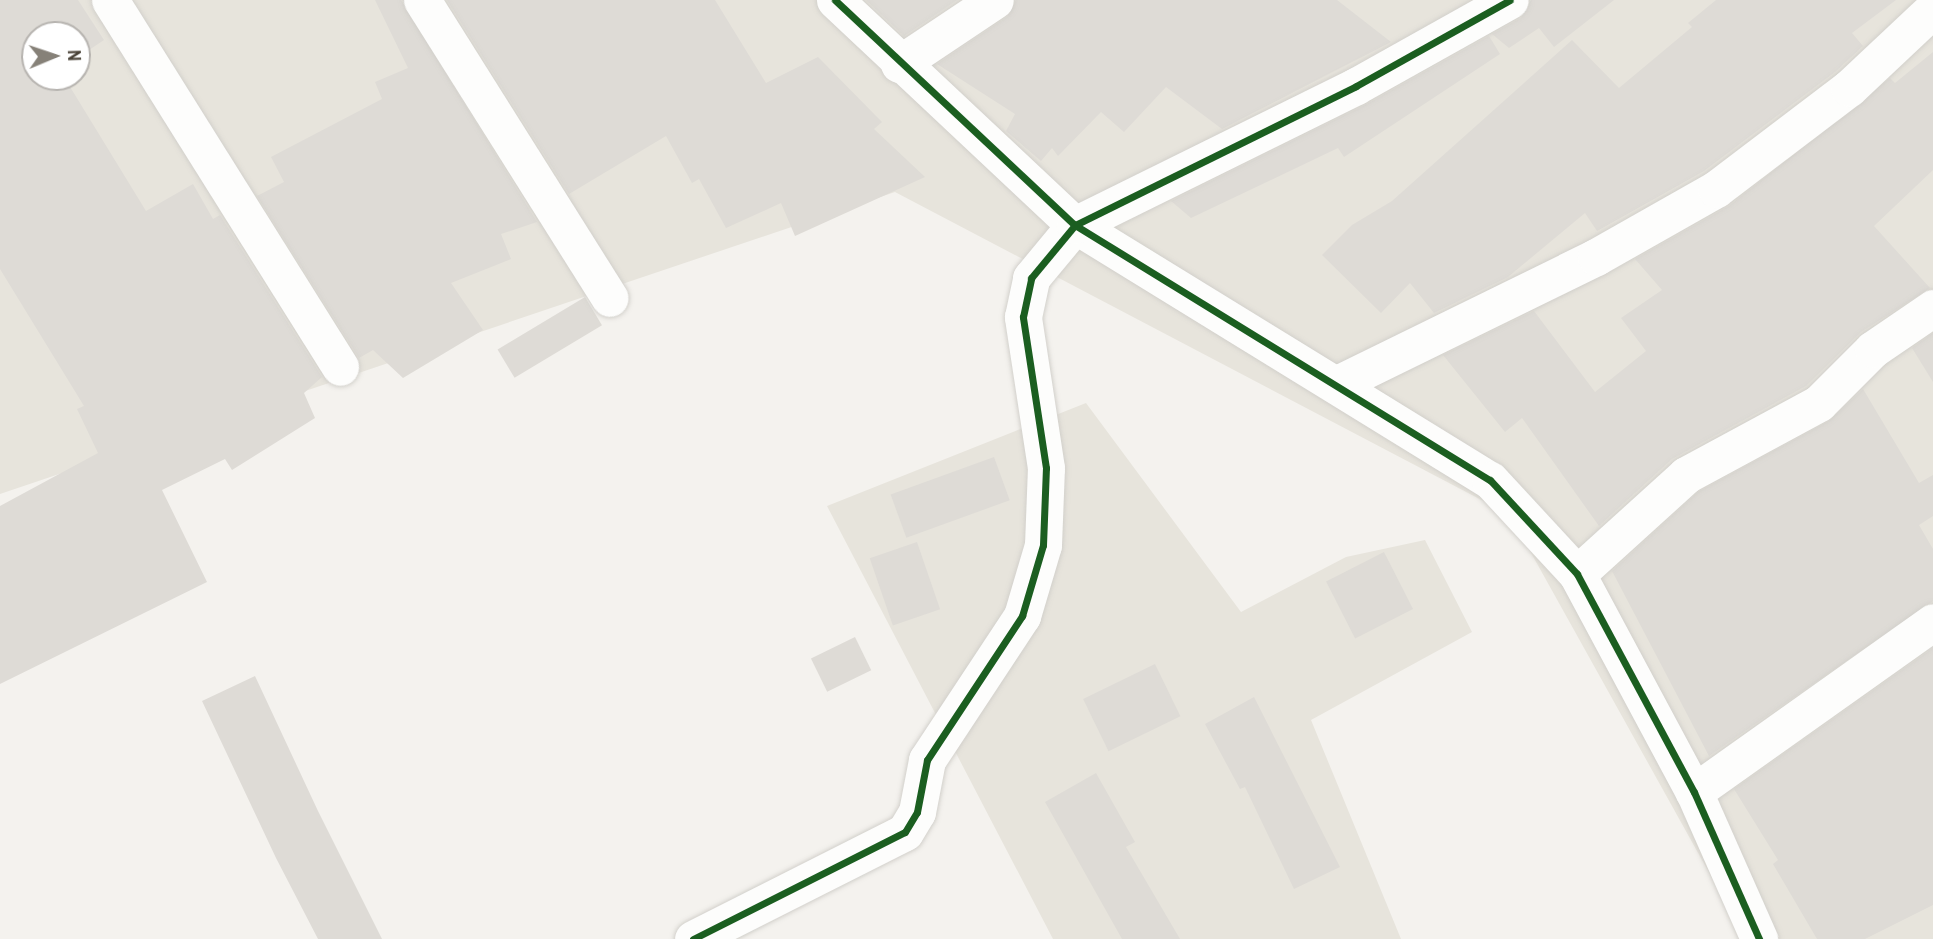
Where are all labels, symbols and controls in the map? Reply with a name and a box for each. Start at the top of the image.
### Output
north arrow [21,21,91,91]
text: N [62,49,88,61]

